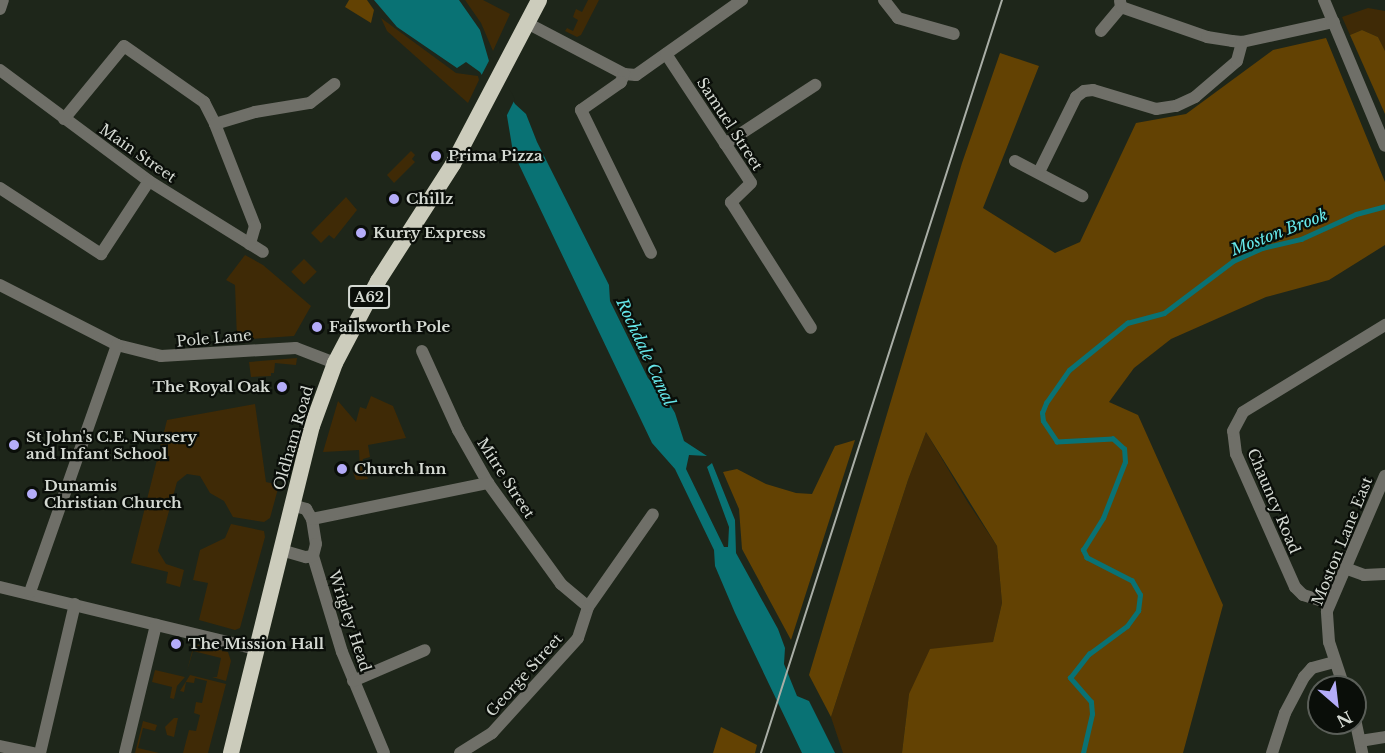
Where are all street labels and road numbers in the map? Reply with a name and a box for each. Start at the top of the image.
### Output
street label: Samuel Street [693,74,767,174]
street label: Main Street [96,120,180,186]
road number: A62 [348,286,390,308]
street label: Pole Lane [176,326,252,350]
street label: Oldham Road [269,384,317,492]
street label: Mitre Street [473,434,539,522]
street label: Chauncy Road [1244,446,1304,556]
street label: Moston Lane East [1308,474,1376,608]
street label: Wrigley Head [325,568,375,674]
street label: George Street [482,630,566,720]

